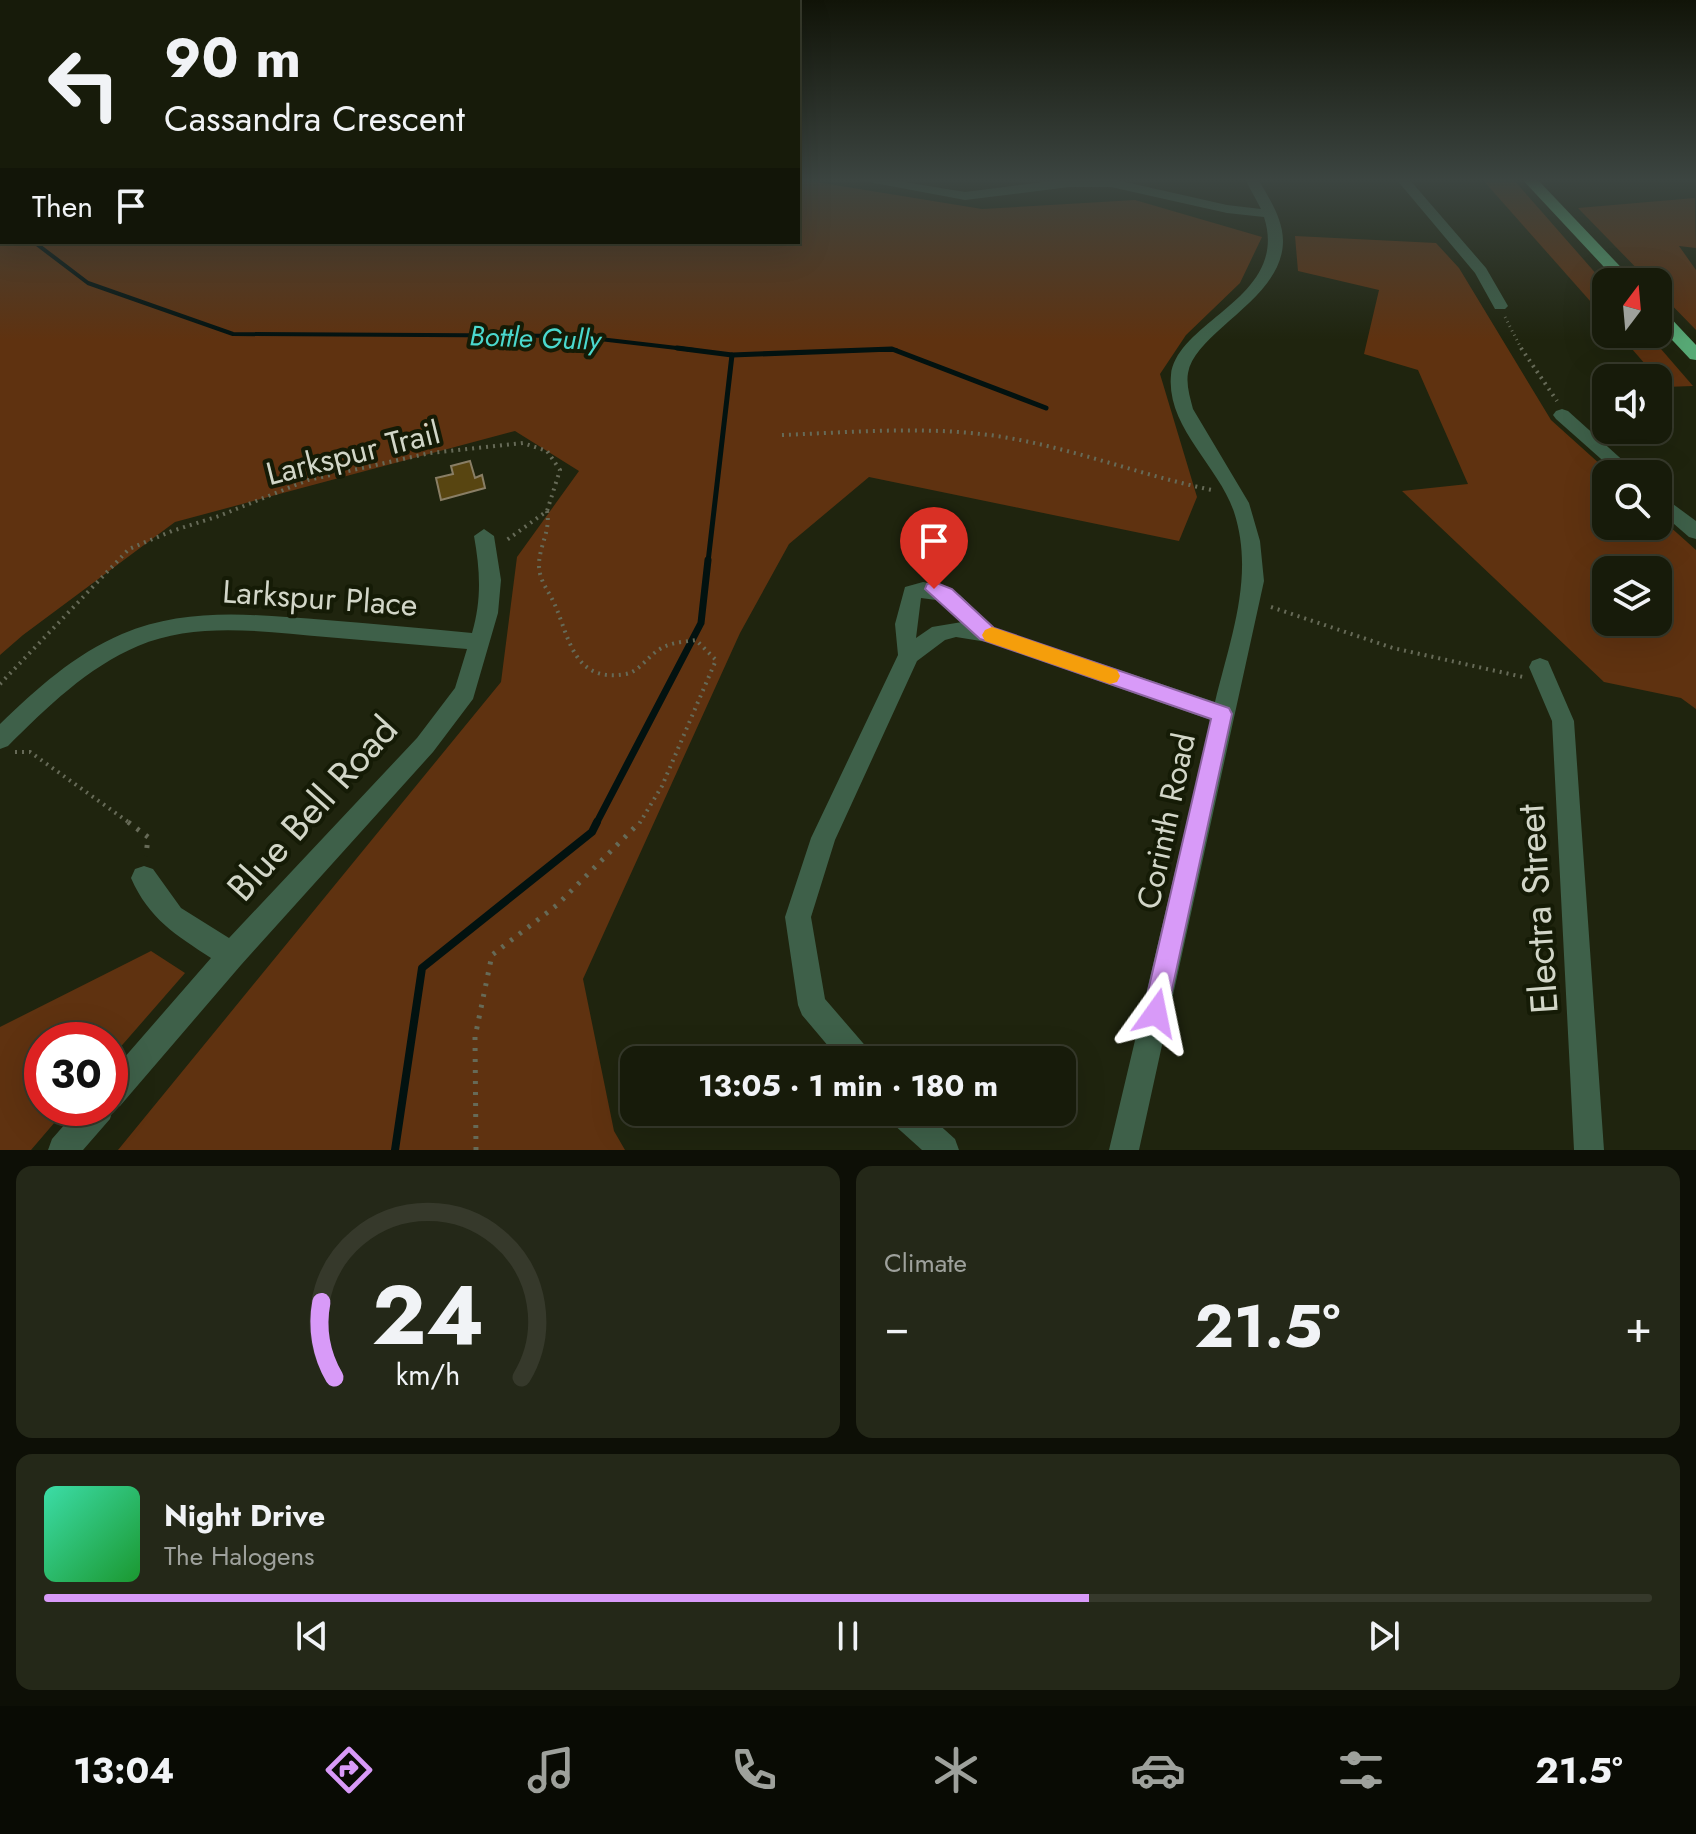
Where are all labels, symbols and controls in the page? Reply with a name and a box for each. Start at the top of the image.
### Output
text: 90 m [164,17,301,98]
icon: left [32,32,136,136]
text: Cassandra Crescent [164,92,465,144]
icon: arrive [109,184,153,228]
text: Then [32,185,93,228]
north arrow [1592,268,1672,348]
map controls [1592,268,1672,636]
water label: Bottle Gully [469,315,603,361]
button: sound [1592,364,1672,444]
street label: Larkspur Trail [261,409,445,497]
button: search [1592,460,1672,540]
pin [900,507,968,589]
icon: arrive [912,519,956,563]
button: layers [1592,556,1672,636]
street label: Larkspur Place [221,568,419,628]
street label: Blue Bell Road [214,703,410,913]
street label: Corinth Road [1125,729,1207,913]
street label: Electra Street [1502,802,1572,1016]
position arrow [1114,971,1198,1055]
speed limit sign: 30 [24,1022,128,1126]
text: 13:05 · 1 min · 180 m [698,1064,998,1107]
text: Climate [884,1244,967,1282]
text: 24 [372,1255,484,1375]
text: 21.5° [1195,1283,1340,1370]
text: − [884,1295,910,1359]
text: + [1625,1295,1652,1359]
text: km/h [396,1354,460,1396]
text: Night Drive [164,1494,325,1537]
text: The Halogens [164,1537,315,1575]
icon: previous [290,1614,334,1658]
icon: pause [826,1614,870,1658]
icon: next [1362,1614,1406,1658]
icon: directions [321,1742,377,1798]
icon: music [523,1742,579,1798]
icon: phone [726,1742,782,1798]
icon: climate [928,1742,984,1798]
icon: car [1130,1742,1186,1798]
icon: filters [1333,1742,1389,1798]
text: 13:04 [73,1744,174,1796]
text: 21.5° [1535,1744,1623,1796]

